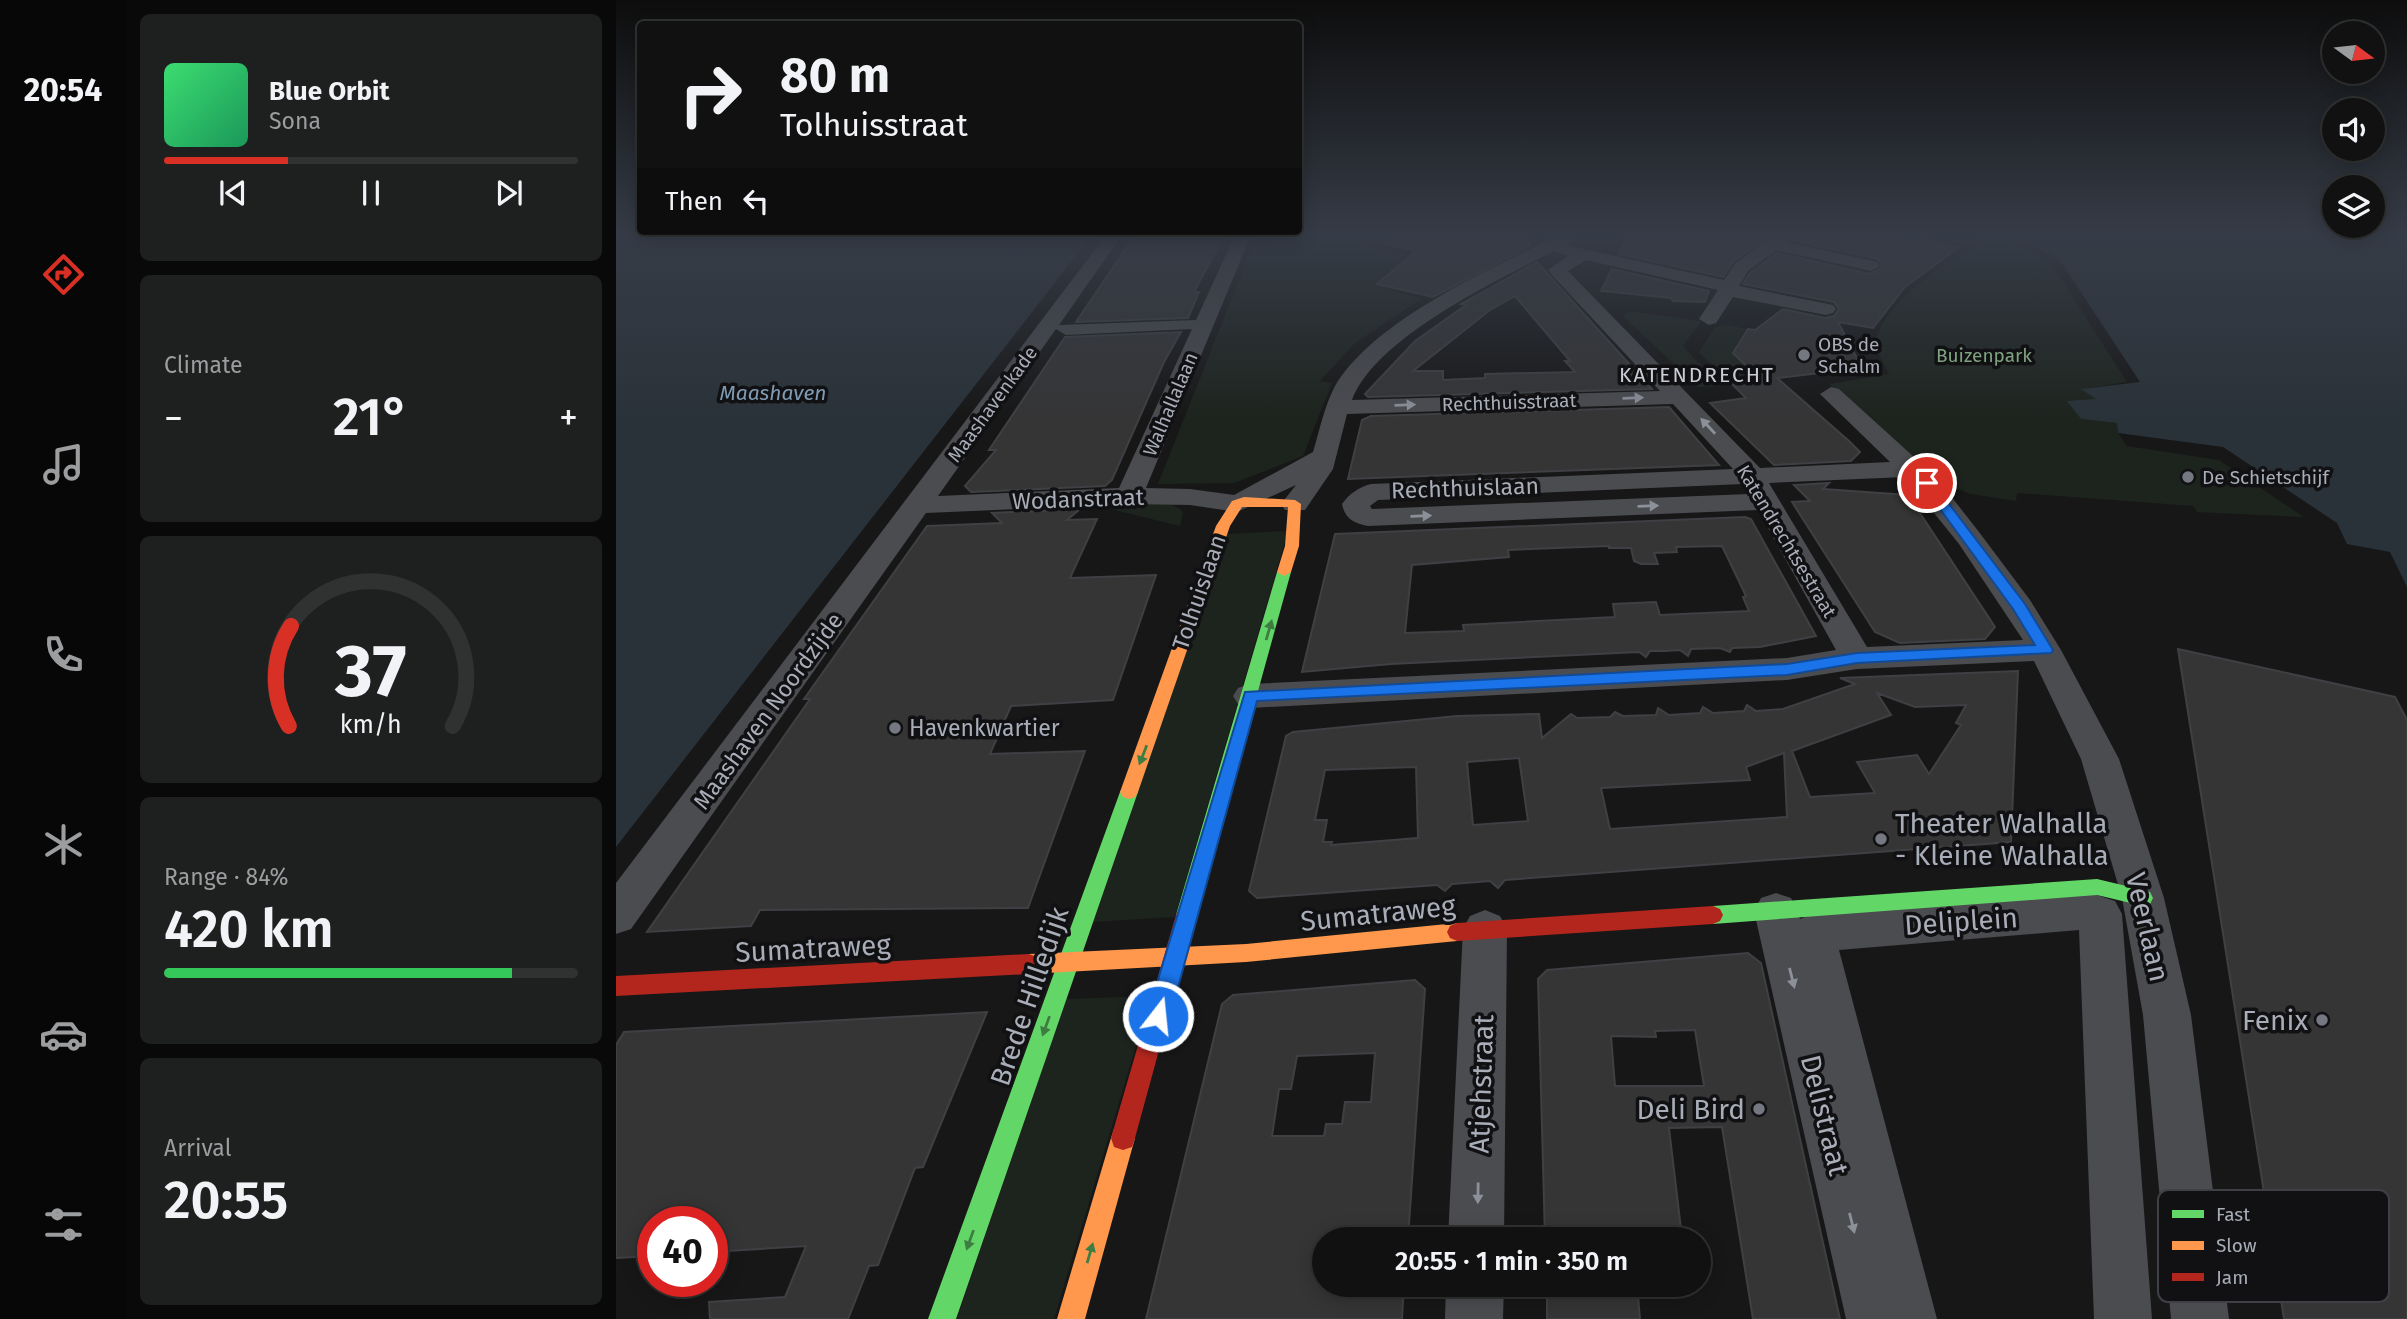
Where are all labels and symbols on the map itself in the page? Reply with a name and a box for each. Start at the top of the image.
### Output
north arrow [2322,21,2385,84]
place label: OBS de Schalm [1818,333,1881,378]
street label: Maashavenkade [943,342,1042,467]
park label: Buizenpark [1936,344,2032,367]
marker: OBS de Schalm [1796,347,1812,363]
street label: Walhallalaan [1138,349,1203,460]
district label: KATENDRECHT [1619,362,1775,388]
water label: Maashaven [720,380,827,406]
street label: Rechthuisstraat [1441,389,1577,416]
one-way arrow [1622,392,1644,404]
one-way arrow [1394,400,1416,411]
one-way arrow [1701,418,1717,435]
pin [1897,453,1957,513]
street label: Katendrechtsestraat [1732,461,1841,622]
place label: De Schietschijf [2202,466,2331,489]
marker: De Schietschijf [2180,469,2196,485]
street label: Rechthuislaan [1391,471,1539,505]
street label: Wodanstraat [1011,483,1145,515]
one-way arrow [1638,501,1660,512]
one-way arrow [1410,510,1432,521]
street label: Tolhuislaan [1166,531,1232,653]
street label: Maashaven Noordzijde [687,607,849,815]
one-way arrow [1264,619,1275,641]
place label: Havenkwartier [909,714,1060,742]
marker: Havenkwartier [887,720,903,736]
one-way arrow [1137,745,1148,766]
place label: Theater Walhalla - Kleine Walhalla [1895,807,2109,872]
marker: Theater Walhalla - Kleine Walhalla [1873,831,1889,847]
street label: Veerlaan [2119,869,2176,985]
street label: Sumatraweg [1299,889,1458,938]
street label: Deliplein [1903,901,2019,942]
street label: Brede Hilledijk [983,902,1076,1090]
street label: Sumatraweg [734,928,892,969]
one-way arrow [1786,967,1797,989]
position arrow [1121,979,1195,1053]
place label: Fenix [2242,1004,2308,1037]
marker: Fenix [2314,1012,2330,1028]
street label: Atjehstraat [1463,1013,1500,1154]
one-way arrow [1040,1015,1051,1036]
street label: Delistraat [1794,1052,1856,1180]
place label: Deli Bird [1637,1093,1745,1126]
marker: Deli Bird [1751,1101,1767,1117]
one-way arrow [1472,1182,1483,1204]
legend [2158,1190,2389,1302]
text: Fast [2216,1203,2250,1226]
speed limit sign: 40 [637,1206,728,1297]
one-way arrow [1847,1212,1858,1234]
one-way arrow [964,1229,975,1250]
text: Slow [2216,1234,2257,1257]
one-way arrow [1085,1243,1095,1264]
text: Jam [2216,1266,2248,1289]

